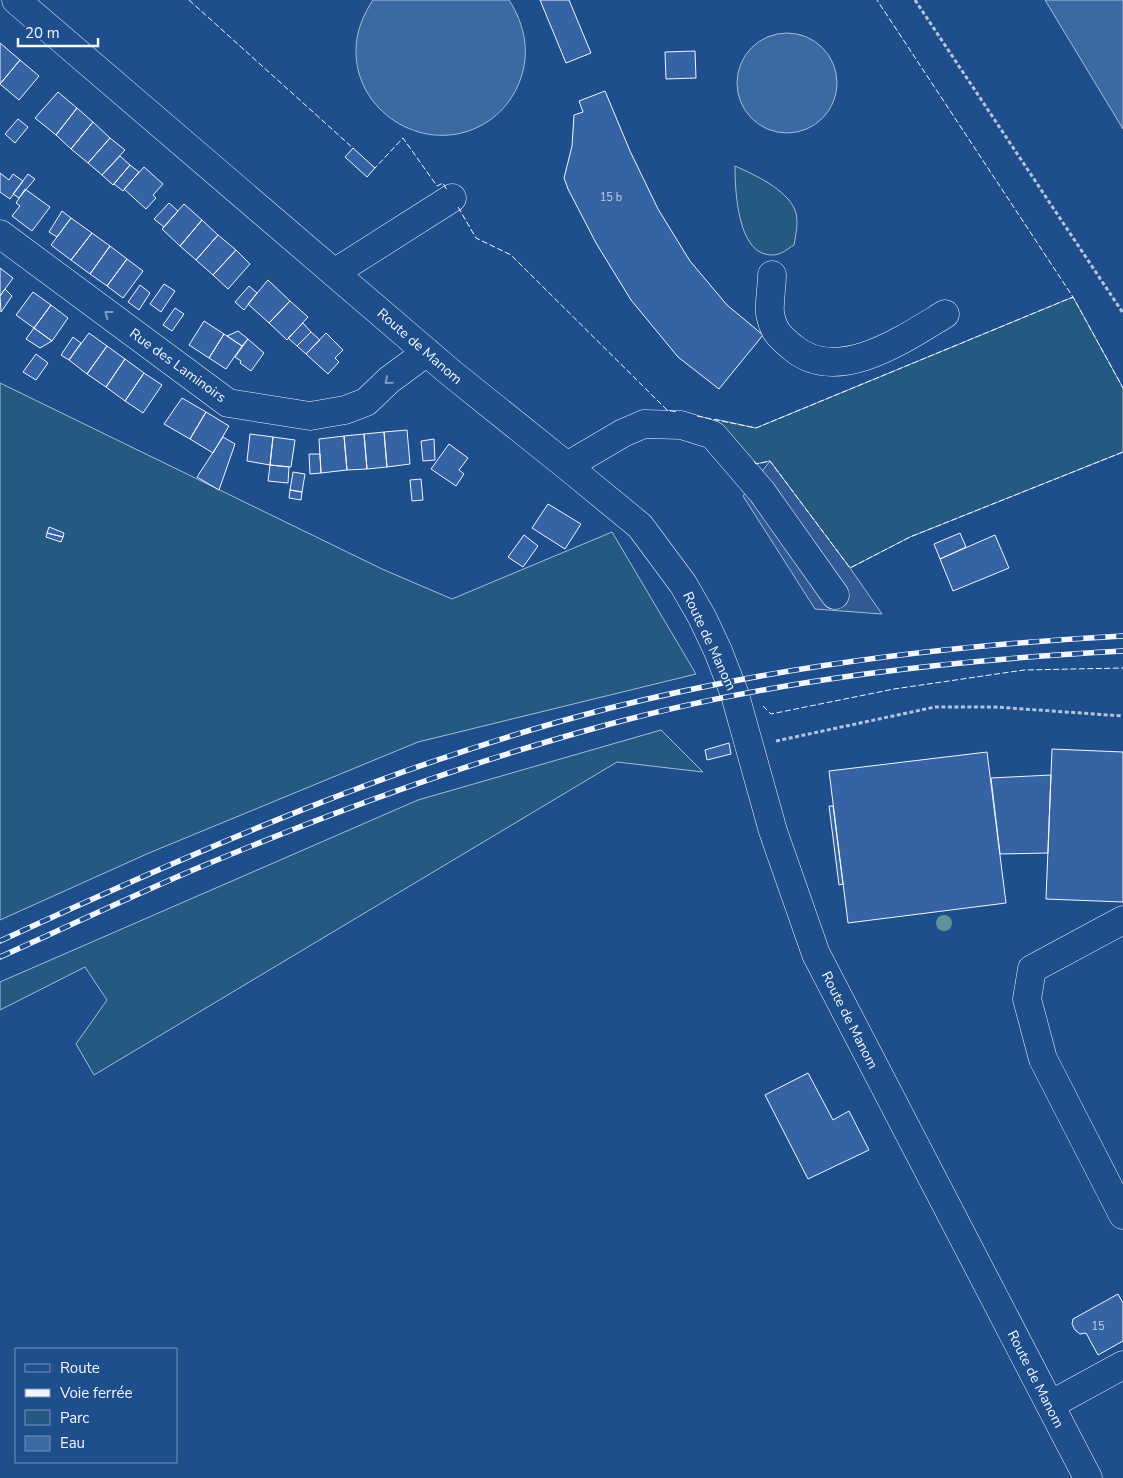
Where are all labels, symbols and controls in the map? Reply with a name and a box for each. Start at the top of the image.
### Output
scale bar [18,15,98,47]
text: 20 m [25,23,60,43]
house number: 15 b [600,190,622,205]
street label: Route de Manom [373,304,466,389]
one-way arrow [104,311,114,320]
street label: Rue des Laminoirs [126,324,230,407]
one-way arrow [385,376,394,384]
street label: Route de Manom [678,589,741,694]
street label: Route de Manom [817,968,882,1072]
house number: 15 [1091,1319,1105,1334]
street label: Route de Manom [1003,1327,1068,1431]
legend [15,1348,178,1463]
text: Route [60,1358,100,1378]
text: Voie ferrée [59,1383,132,1403]
text: Parc [60,1408,89,1428]
text: Eau [60,1433,85,1453]

